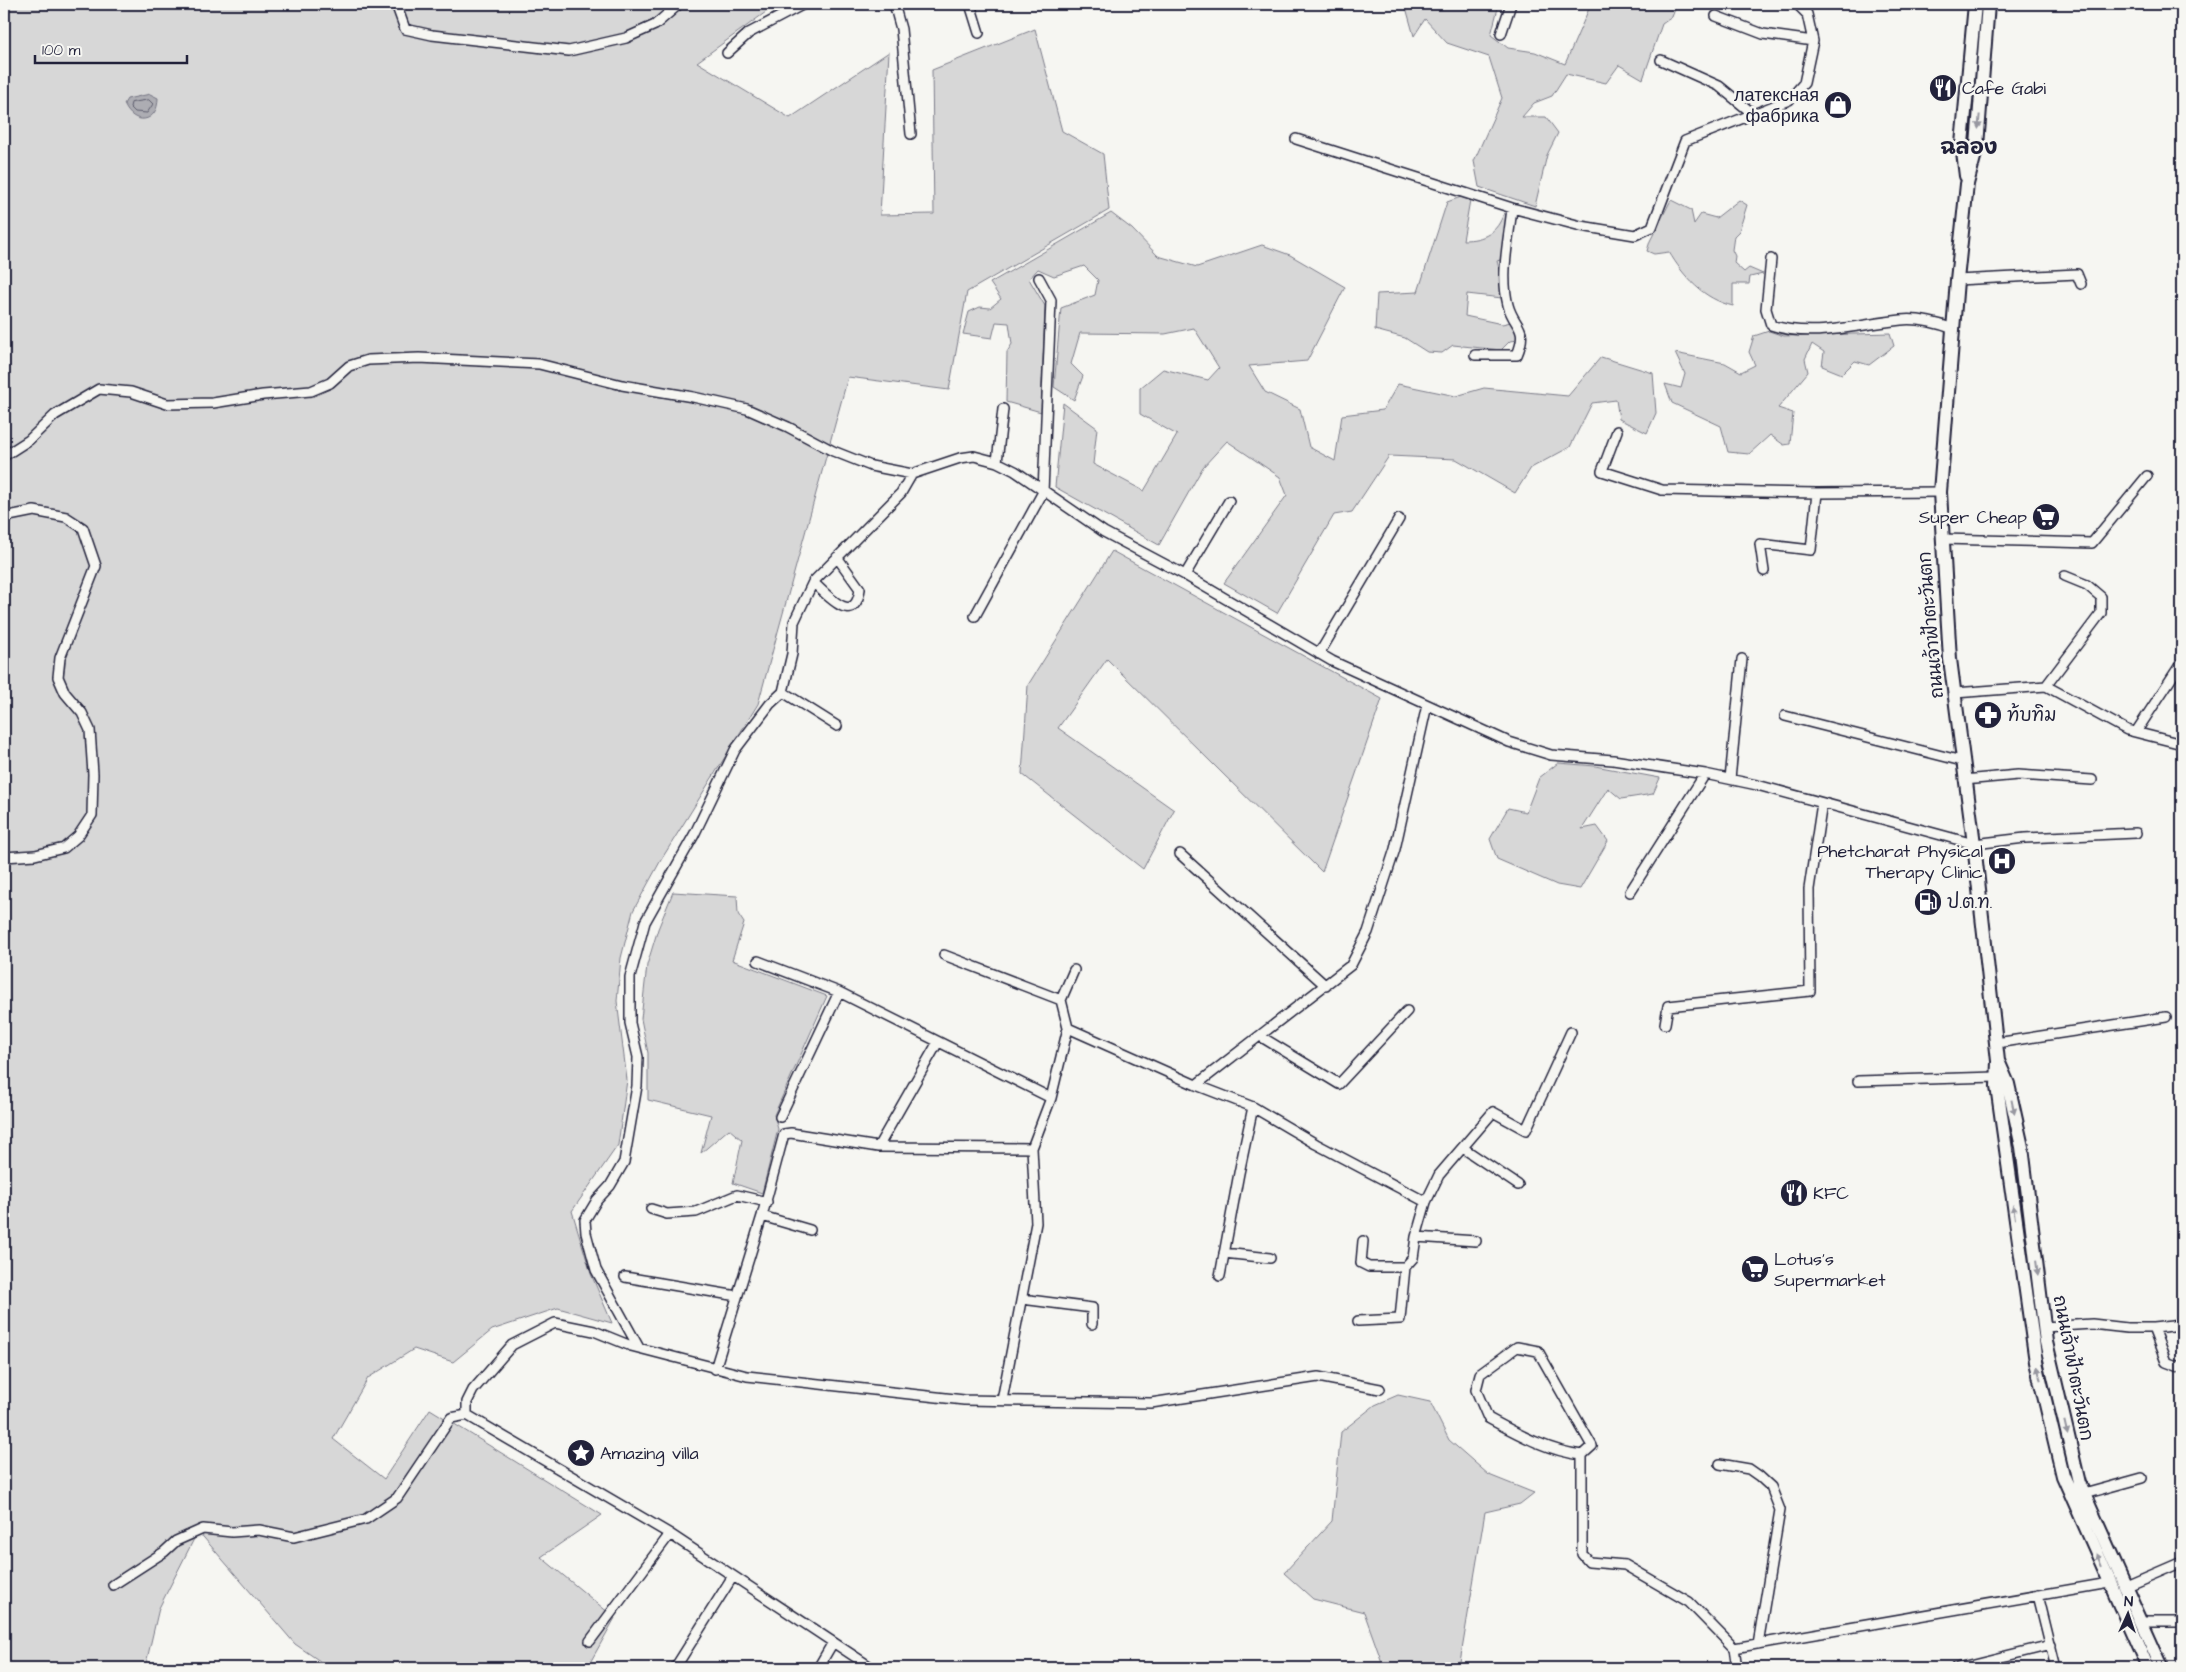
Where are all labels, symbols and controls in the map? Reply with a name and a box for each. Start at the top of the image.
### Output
scale bar [35,32,188,64]
text: 100 m [42,40,81,61]
restaurant icon: Cafe Gabi [1928,73,1958,103]
place label: Cafe Gabi [1962,76,2046,101]
place label: латексная фабрика [1734,83,1820,129]
shop icon: латексная фабрика [1823,90,1853,120]
one-way arrow [1975,114,1983,130]
district label: ฉลอง [1940,132,1998,163]
supermarket icon: Super Cheap [2031,502,2061,532]
place label: Super Cheap [1919,505,2027,530]
street label: ถนนเจ้าฟ้าตะวันตก [1911,550,1950,700]
pharmacy icon: ท้บทิม [1973,700,2003,730]
place label: ท้บทิม [2007,703,2056,728]
place label: Phetcharat Physical Therapy Clinic [1817,839,1983,886]
hospital icon: Phetcharat Physical Therapy Clinic [1987,846,2017,876]
fuel station icon: ป.ต.ท. [1913,887,1943,917]
place label: ป.ต.ท. [1947,890,1992,915]
one-way arrow [2009,1100,2017,1115]
restaurant icon: KFC [1779,1178,1809,1208]
place label: KFC [1813,1181,1849,1206]
one-way arrow [2010,1204,2018,1220]
place label: Lotus's Supermarket [1774,1247,1886,1293]
supermarket icon: Lotus's Supermarket [1740,1254,1770,1284]
one-way arrow [2033,1260,2041,1276]
street label: ถนนเจ้าฟ้าตะวันตก [2047,1293,2100,1443]
one-way arrow [2035,1365,2043,1381]
one-way arrow [2062,1420,2070,1435]
place icon: Amazing villa [566,1438,596,1468]
place label: Amazing villa [600,1441,699,1467]
one-way arrow [2095,1553,2103,1567]
north arrow [2104,1590,2154,1640]
text: N [2124,1592,2134,1612]

